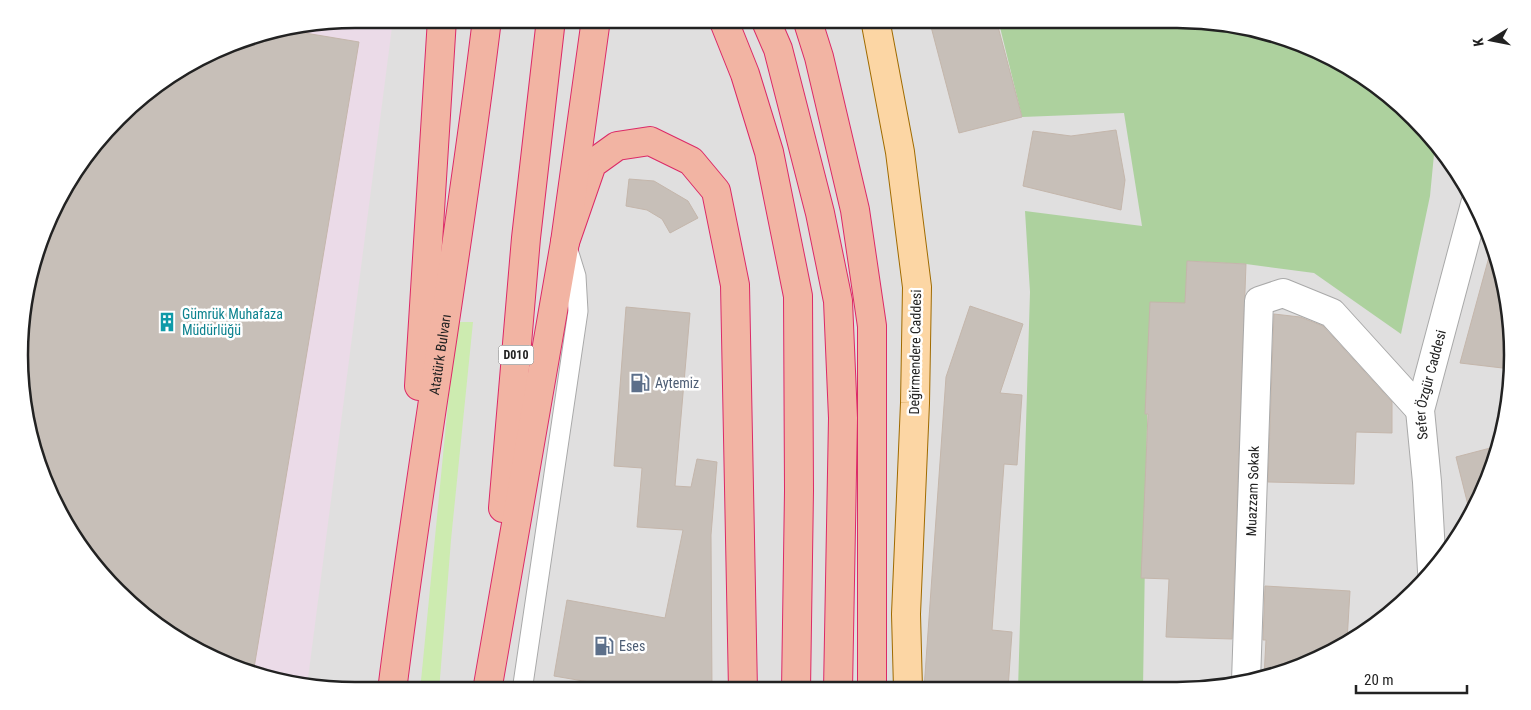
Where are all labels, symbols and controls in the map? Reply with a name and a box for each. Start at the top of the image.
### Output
north arrow [1466,15,1516,65]
text: K [1470,37,1487,47]
street label: Değirmendere Caddesi [906,289,924,415]
place label: Gümrük Muhafaza Müdürlüğü [182,306,283,338]
building icon: Gümrük Muhafaza Müdürlüğü [156,311,178,333]
street label: Atatürk Bulvarı [426,313,454,396]
street label: Sefer Özgür Caddesi [1412,328,1449,440]
road number: D010 [498,346,534,364]
fuel station icon: Aytemiz [629,372,651,394]
place label: Aytemiz [655,375,699,391]
street label: Muazzam Sokak [1243,445,1262,537]
fuel station icon: Eses [593,635,615,657]
place label: Eses [619,638,645,654]
scale bar [1356,662,1467,694]
text: 20 m [1364,671,1394,689]

